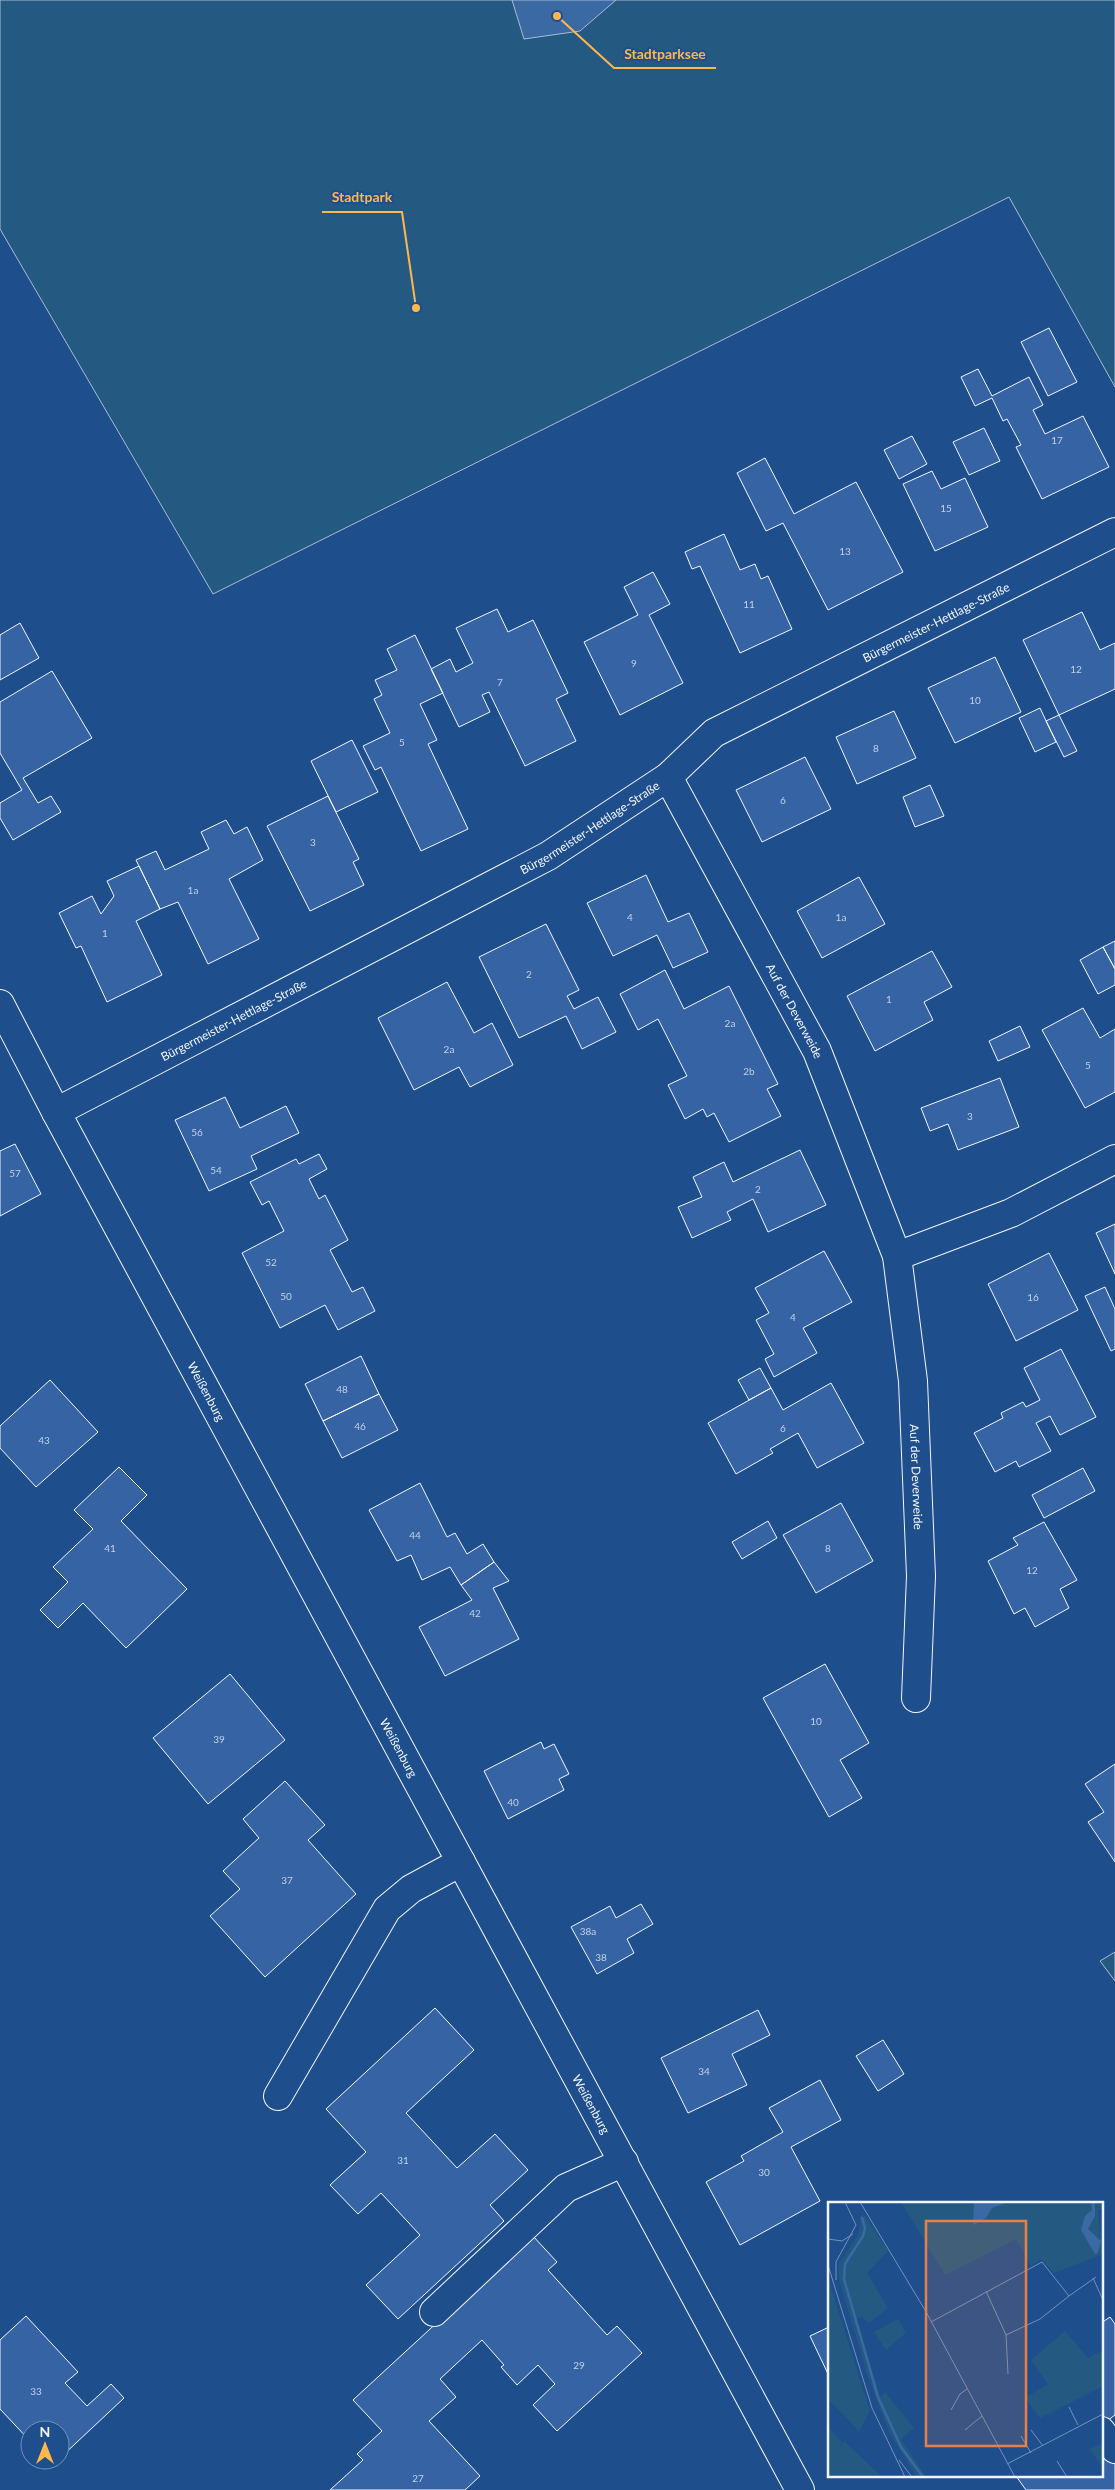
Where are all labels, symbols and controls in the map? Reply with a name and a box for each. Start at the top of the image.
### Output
callout: Stadtparksee [614,39,716,68]
text: Stadtparksee [624,45,706,62]
callout: Stadtpark [322,183,402,212]
text: Stadtpark [332,188,393,205]
house number: 17 [1051,434,1063,446]
house number: 15 [940,502,952,514]
house number: 13 [839,545,851,557]
street label: Bürgermeister-Hettlage-Straße [860,579,1012,665]
house number: 11 [743,598,755,610]
house number: 9 [631,657,637,669]
house number: 12 [1070,663,1082,675]
house number: 7 [497,676,503,688]
house number: 10 [969,694,981,706]
house number: 5 [399,736,405,748]
house number: 8 [873,742,879,754]
street label: Bürgermeister-Hettlage-Straße [517,777,662,877]
house number: 6 [780,794,786,806]
house number: 3 [310,836,316,848]
house number: 1a [188,884,198,896]
house number: 4 [627,911,633,923]
house number: 1a [836,911,846,923]
house number: 1 [102,927,108,939]
street label: Auf der Deverweide [763,961,827,1060]
house number: 2 [526,968,532,980]
street label: Bürgermeister-Hettlage-Straße [158,976,309,1064]
house number: 1 [886,993,892,1005]
house number: 2a [725,1017,735,1029]
house number: 2a [444,1043,454,1055]
house number: 5 [1085,1059,1091,1071]
house number: 2b [743,1065,755,1077]
house number: 3 [967,1110,973,1122]
house number: 56 [191,1126,203,1138]
house number: 54 [210,1164,222,1176]
house number: 57 [9,1167,21,1179]
house number: 2 [755,1183,761,1195]
house number: 52 [265,1256,277,1268]
house number: 50 [280,1290,292,1302]
house number: 16 [1027,1291,1039,1303]
house number: 4 [790,1311,796,1323]
street label: Weißenburg [185,1359,229,1423]
house number: 48 [336,1383,348,1395]
house number: 46 [354,1420,366,1432]
house number: 6 [780,1422,786,1434]
street label: Auf der Deverweide [907,1424,927,1530]
house number: 43 [38,1434,50,1446]
house number: 44 [409,1529,421,1541]
house number: 41 [104,1542,116,1554]
house number: 8 [825,1542,831,1554]
house number: 12 [1026,1564,1038,1576]
house number: 42 [469,1607,481,1619]
street label: Weißenburg [377,1715,421,1780]
house number: 10 [810,1715,822,1727]
house number: 39 [213,1733,225,1745]
house number: 40 [507,1796,519,1808]
house number: 37 [281,1874,293,1886]
house number: 38a [580,1925,596,1937]
house number: 38 [595,1951,607,1963]
house number: 34 [698,2065,710,2077]
street label: Weißenburg [570,2072,614,2136]
house number: 31 [397,2154,409,2166]
house number: 30 [758,2166,770,2178]
inset map [828,2202,1102,2478]
house number: 29 [573,2359,585,2371]
house number: 33 [30,2385,42,2397]
north arrow [20,2420,70,2470]
text: N [40,2423,50,2440]
house number: 27 [412,2472,424,2484]

